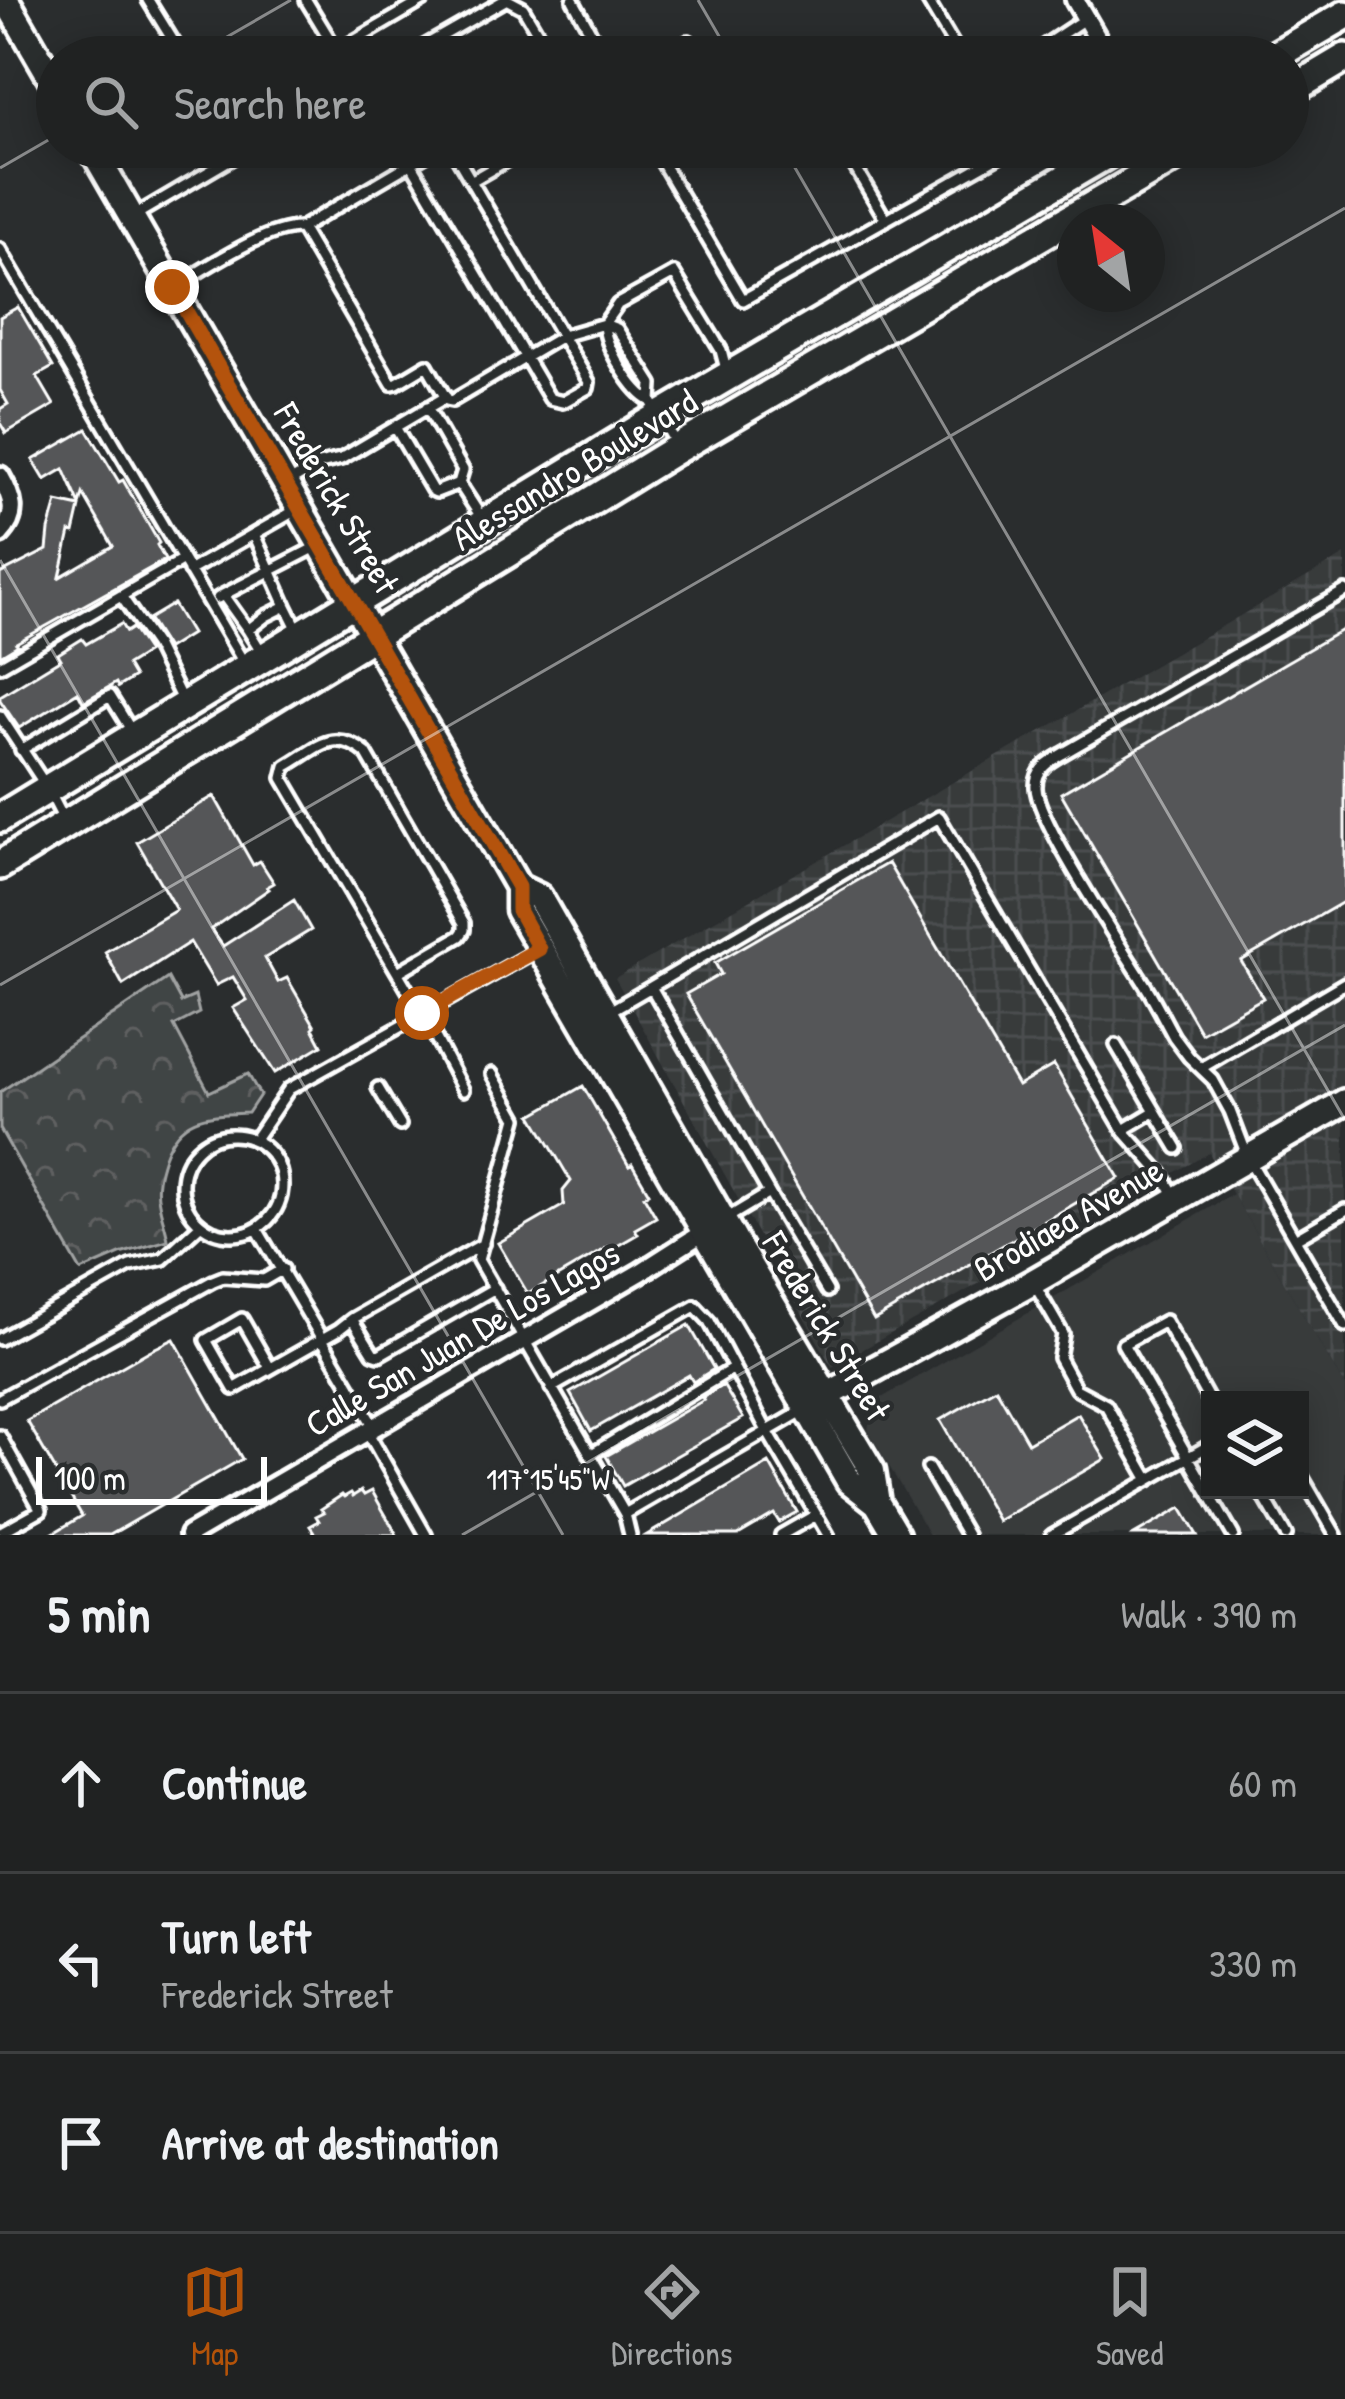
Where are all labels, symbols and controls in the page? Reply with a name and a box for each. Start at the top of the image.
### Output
search box [36,36,1309,168]
icon: search [78,69,144,135]
text: Search here [174,72,366,133]
north arrow [1057,204,1165,312]
route end [145,260,199,314]
street label: Alessandro Boulevard [442,376,705,561]
street label: Frederick Street [262,392,412,603]
route start [395,986,449,1040]
street label: Brodiaea Avenue [964,1145,1171,1292]
street label: Frederick Street [751,1221,904,1430]
street label: Calle San Juan De Los Lagos [296,1228,628,1448]
map controls [1201,1391,1309,1499]
button: layers [1201,1391,1309,1499]
scale bar [36,1451,267,1504]
text: 100 m [54,1456,126,1500]
text: 117°15'45"W [486,1459,610,1499]
text: 5 min [48,1579,150,1648]
text: Walk · 390 m [1121,1587,1297,1640]
icon: ahead [48,1750,114,1816]
text: Continue [162,1752,307,1813]
text: 60 m [1228,1756,1297,1809]
text: Turn left [162,1906,311,1967]
icon: left [48,1930,114,1996]
text: 330 m [1209,1936,1297,1989]
text: Frederick Street [162,1967,393,2020]
icon: arrive [48,2110,114,2176]
text: Arrive at destination [162,2112,499,2173]
tab: Map [182,2259,248,2375]
tab: Directions [611,2259,733,2375]
tab: Saved [1096,2259,1163,2375]

